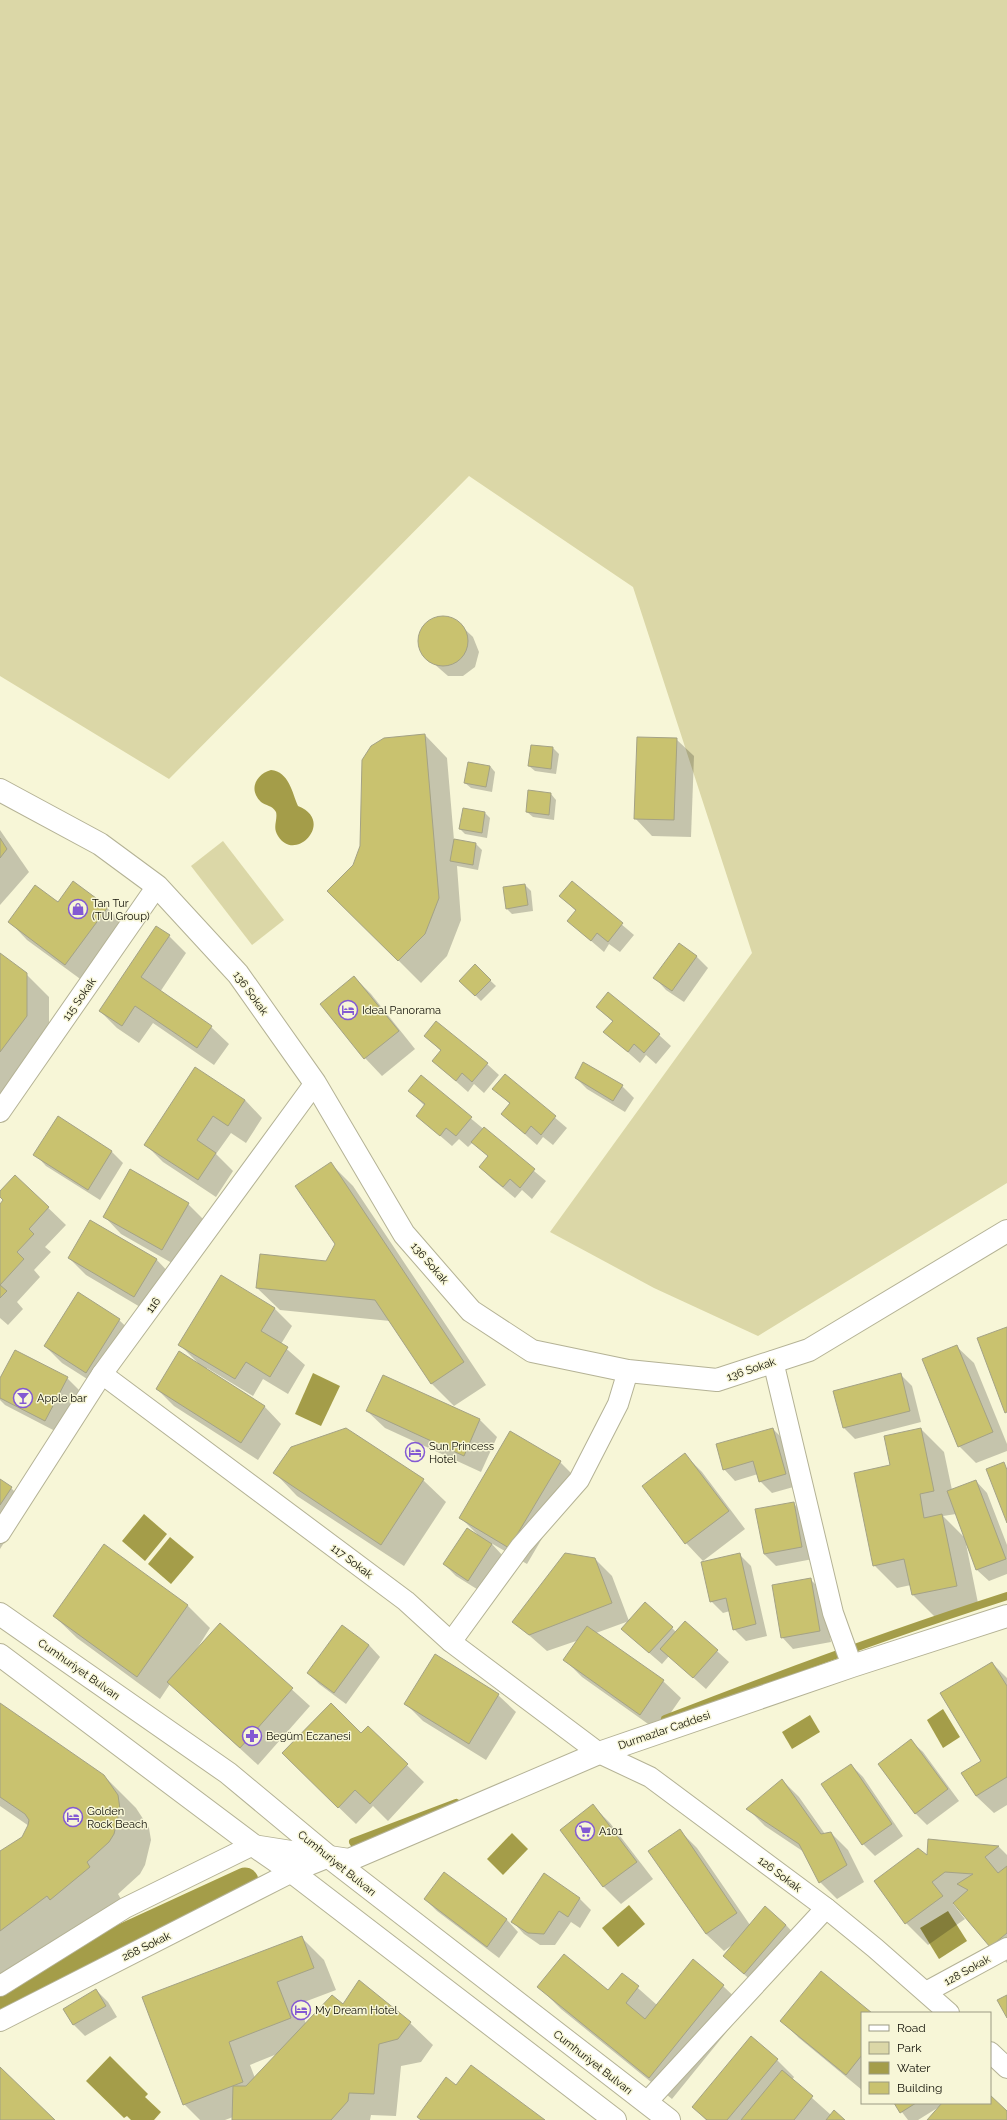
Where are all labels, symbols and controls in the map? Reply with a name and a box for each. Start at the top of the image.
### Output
place label: Tan Tur (TUI Group) [92,897,150,923]
shop icon: Tan Tur (TUI Group) [67,898,89,920]
street label: 136 Sokak [230,969,271,1018]
street label: 115 Sokak [60,975,99,1023]
hotel icon: Ideal Panorama [337,999,359,1021]
place label: Ideal Panorama [362,1004,441,1017]
street label: 136 Sokak [408,1240,451,1287]
street label: 116 [143,1295,164,1316]
street label: 136 Sokak [725,1355,777,1384]
bar icon: Apple bar [12,1387,34,1409]
place label: Apple bar [37,1392,87,1405]
place label: Sun Princess Hotel [429,1440,494,1466]
hotel icon: Sun Princess Hotel [404,1441,426,1463]
street label: 117 Sokak [328,1541,375,1581]
street label: Cumhuriyet Bulvarı [35,1636,122,1702]
street label: Durmazlar Caddesi [616,1709,712,1752]
pharmacy icon: Begüm Eczanesi [241,1725,263,1747]
place label: Begüm Eczanesi [266,1730,351,1743]
place label: Golden Rock Beach [87,1805,147,1831]
hotel icon: Golden Rock Beach [62,1806,84,1828]
supermarket icon: A101 [574,1820,596,1842]
place label: A101 [599,1825,623,1838]
street label: Cumhuriyet Bulvarı [295,1828,378,1899]
street label: 126 Sokak [756,1854,804,1895]
street label: 268 Sokak [120,1929,173,1964]
street label: 128 Sokak [942,1952,993,1988]
hotel icon: My Dream Hotel [290,1999,312,2021]
place label: My Dream Hotel [315,2004,398,2017]
legend [861,2012,991,2104]
text: Road [897,2021,926,2035]
street label: Cumhuriyet Bulvarı [551,2028,635,2097]
text: Park [897,2041,922,2055]
text: Water [897,2061,931,2075]
text: Building [897,2081,943,2095]

